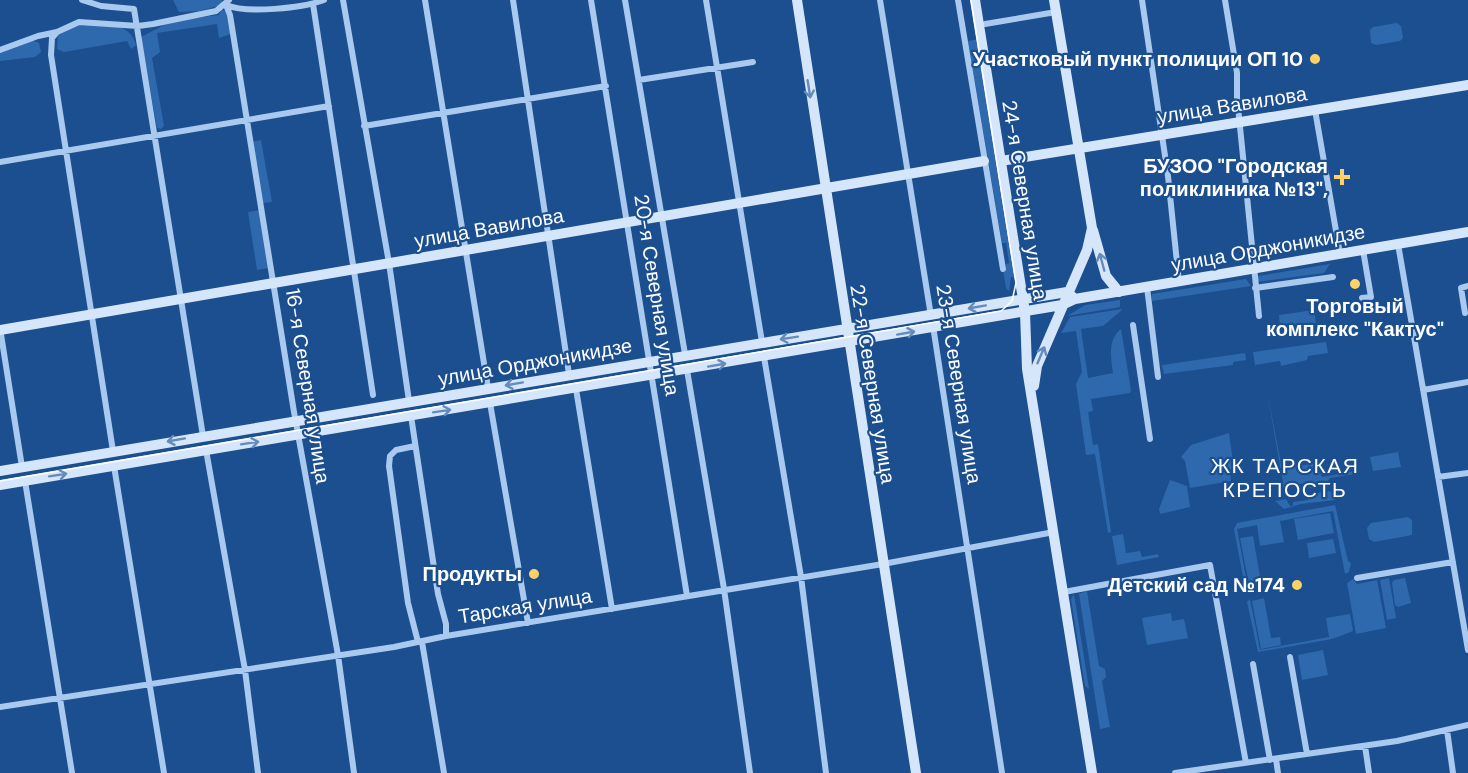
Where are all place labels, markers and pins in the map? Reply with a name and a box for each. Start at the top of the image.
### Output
place label: Участковый пункт полиции ОП 10 [972,46,1303,72]
marker: Участковый пункт полиции ОП 10 [1308,52,1322,66]
place label: БУЗОО "Городская поликлиника №13", [1140,153,1328,202]
marker: БУЗОО "Городская поликлиника №13", [1333,168,1351,186]
marker: Торговый комплекс "Кактус" [1348,277,1362,291]
place label: Торговый комплекс "Кактус" [1266,293,1444,342]
place label: Продукты [423,561,522,587]
marker: Продукты [527,567,541,581]
place label: Детский сад №174 [1108,572,1285,598]
marker: Детский сад №174 [1290,578,1304,592]

